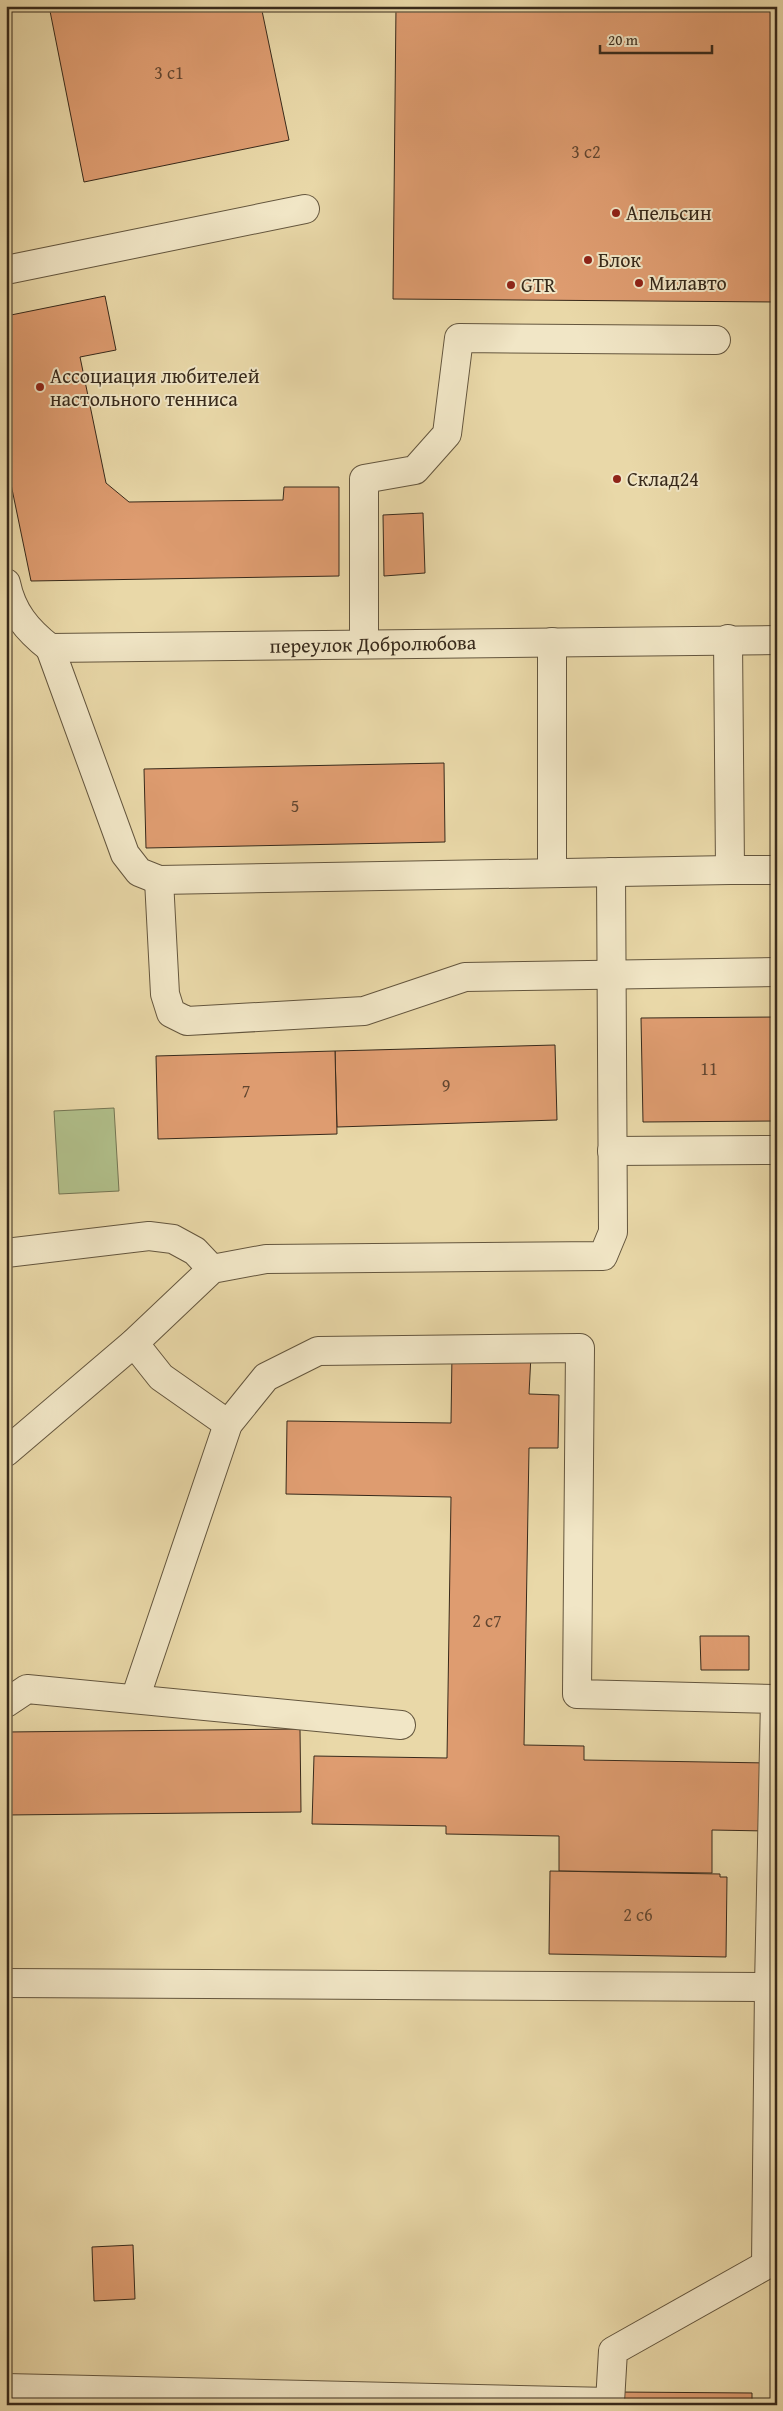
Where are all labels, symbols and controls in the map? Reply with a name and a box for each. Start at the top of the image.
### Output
scale bar [600,22,713,54]
text: 20 m [608,29,639,50]
house number: 3 с1 [154,59,184,86]
house number: 3 с2 [571,138,601,165]
place label: Апельсин [626,198,712,227]
marker: Апельсин [610,207,622,219]
place label: Блок [598,245,642,274]
marker: Блок [582,254,594,266]
place label: Милавто [649,268,727,297]
place label: GTR [521,270,556,299]
marker: Милавто [633,277,645,289]
marker: GTR [505,279,517,291]
place label: Ассоциация любителей настольного тенниса [50,361,260,413]
marker: Ассоциация любителей настольного тенниса [34,381,46,393]
place label: Склад24 [627,464,699,493]
marker: Склад24 [611,473,623,485]
street label: переулок Добролюбова [269,627,477,660]
house number: 5 [291,792,299,819]
house number: 11 [700,1055,718,1082]
house number: 9 [442,1072,450,1099]
house number: 7 [242,1077,250,1104]
house number: 2 с7 [472,1607,502,1634]
house number: 2 с6 [623,1901,653,1928]

